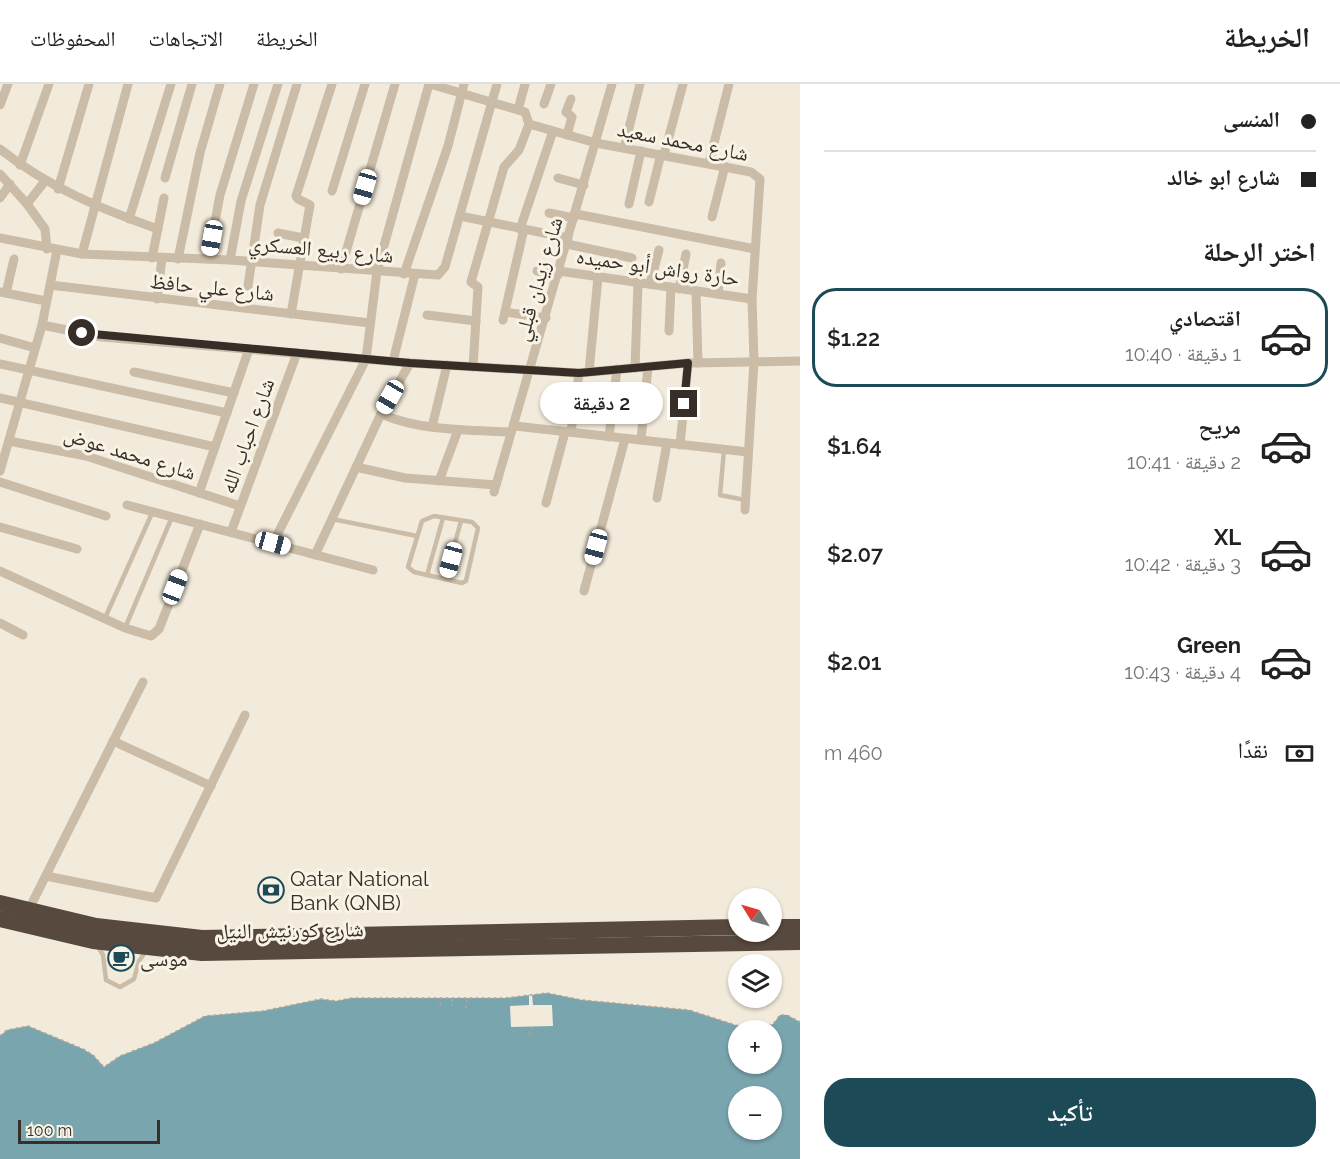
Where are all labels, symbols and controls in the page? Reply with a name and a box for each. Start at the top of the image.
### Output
text: الخريطة [1224,21,1310,54]
text: المحفوظات [30,26,115,51]
text: الاتجاهات [148,26,223,51]
text: الخريطة [256,26,318,51]
text: المنسى [1223,106,1280,132]
street label: شارع محمد سعيد [615,116,751,167]
text: شارع ابو خالد [1167,164,1280,190]
car [351,167,379,207]
street label: شارع زيدان قبلي [508,214,572,345]
car [200,219,224,257]
street label: شارع ربيع العسكري [247,230,394,272]
text: اختر الرحلة [1203,236,1316,267]
street label: حارة رواش أبو حميده [575,243,741,292]
street label: شارع علي حافظ [148,268,275,310]
text: اقتصادي [1169,305,1241,331]
icon: car [1259,311,1313,365]
route start [68,319,95,346]
text: $1.22 [827,325,880,351]
text: 1 دقيقة · 10:40 [1125,342,1241,366]
street label: شارع احباب الله [215,375,280,497]
car [373,377,407,417]
callout: 2 دقيقة [540,383,663,425]
route end [670,390,697,417]
text: 2 دقيقة [573,391,630,415]
text: مريح [1198,413,1241,439]
icon: car [1259,419,1313,473]
street label: شارع محمد عوض [61,421,199,486]
text: $1.64 [827,433,882,459]
text: 2 دقيقة · 10:41 [1127,450,1241,474]
text: XL [1214,524,1241,550]
car [583,527,609,567]
icon: car [1259,527,1313,581]
car [253,530,293,556]
car [438,540,464,580]
text: $2.07 [827,541,883,567]
text: 3 دقيقة · 10:42 [1125,552,1241,576]
car [160,567,190,607]
text: Green [1177,632,1241,658]
icon: car [1259,635,1313,689]
text: $2.01 [827,649,881,675]
text: 4 دقيقة · 10:43 [1124,660,1241,684]
text: نقدًا [1238,737,1268,763]
icon: cash [1283,737,1316,770]
text: 460 m [824,741,883,765]
place label: Qatar National Bank (QNB) [290,866,429,915]
bank icon: Qatar National Bank (QNB) [256,875,286,905]
north arrow [728,888,782,942]
map controls [728,888,782,1140]
street label: شارع كورنيش النيل [216,916,364,945]
cafe icon: موسى [106,943,136,973]
place label: موسى [140,946,188,972]
button: layers [728,954,782,1008]
button: + [728,1020,782,1074]
button: تأكيد [824,1078,1316,1147]
button: − [728,1086,782,1140]
scale bar [18,1117,160,1144]
text: 100 m [27,1121,72,1140]

